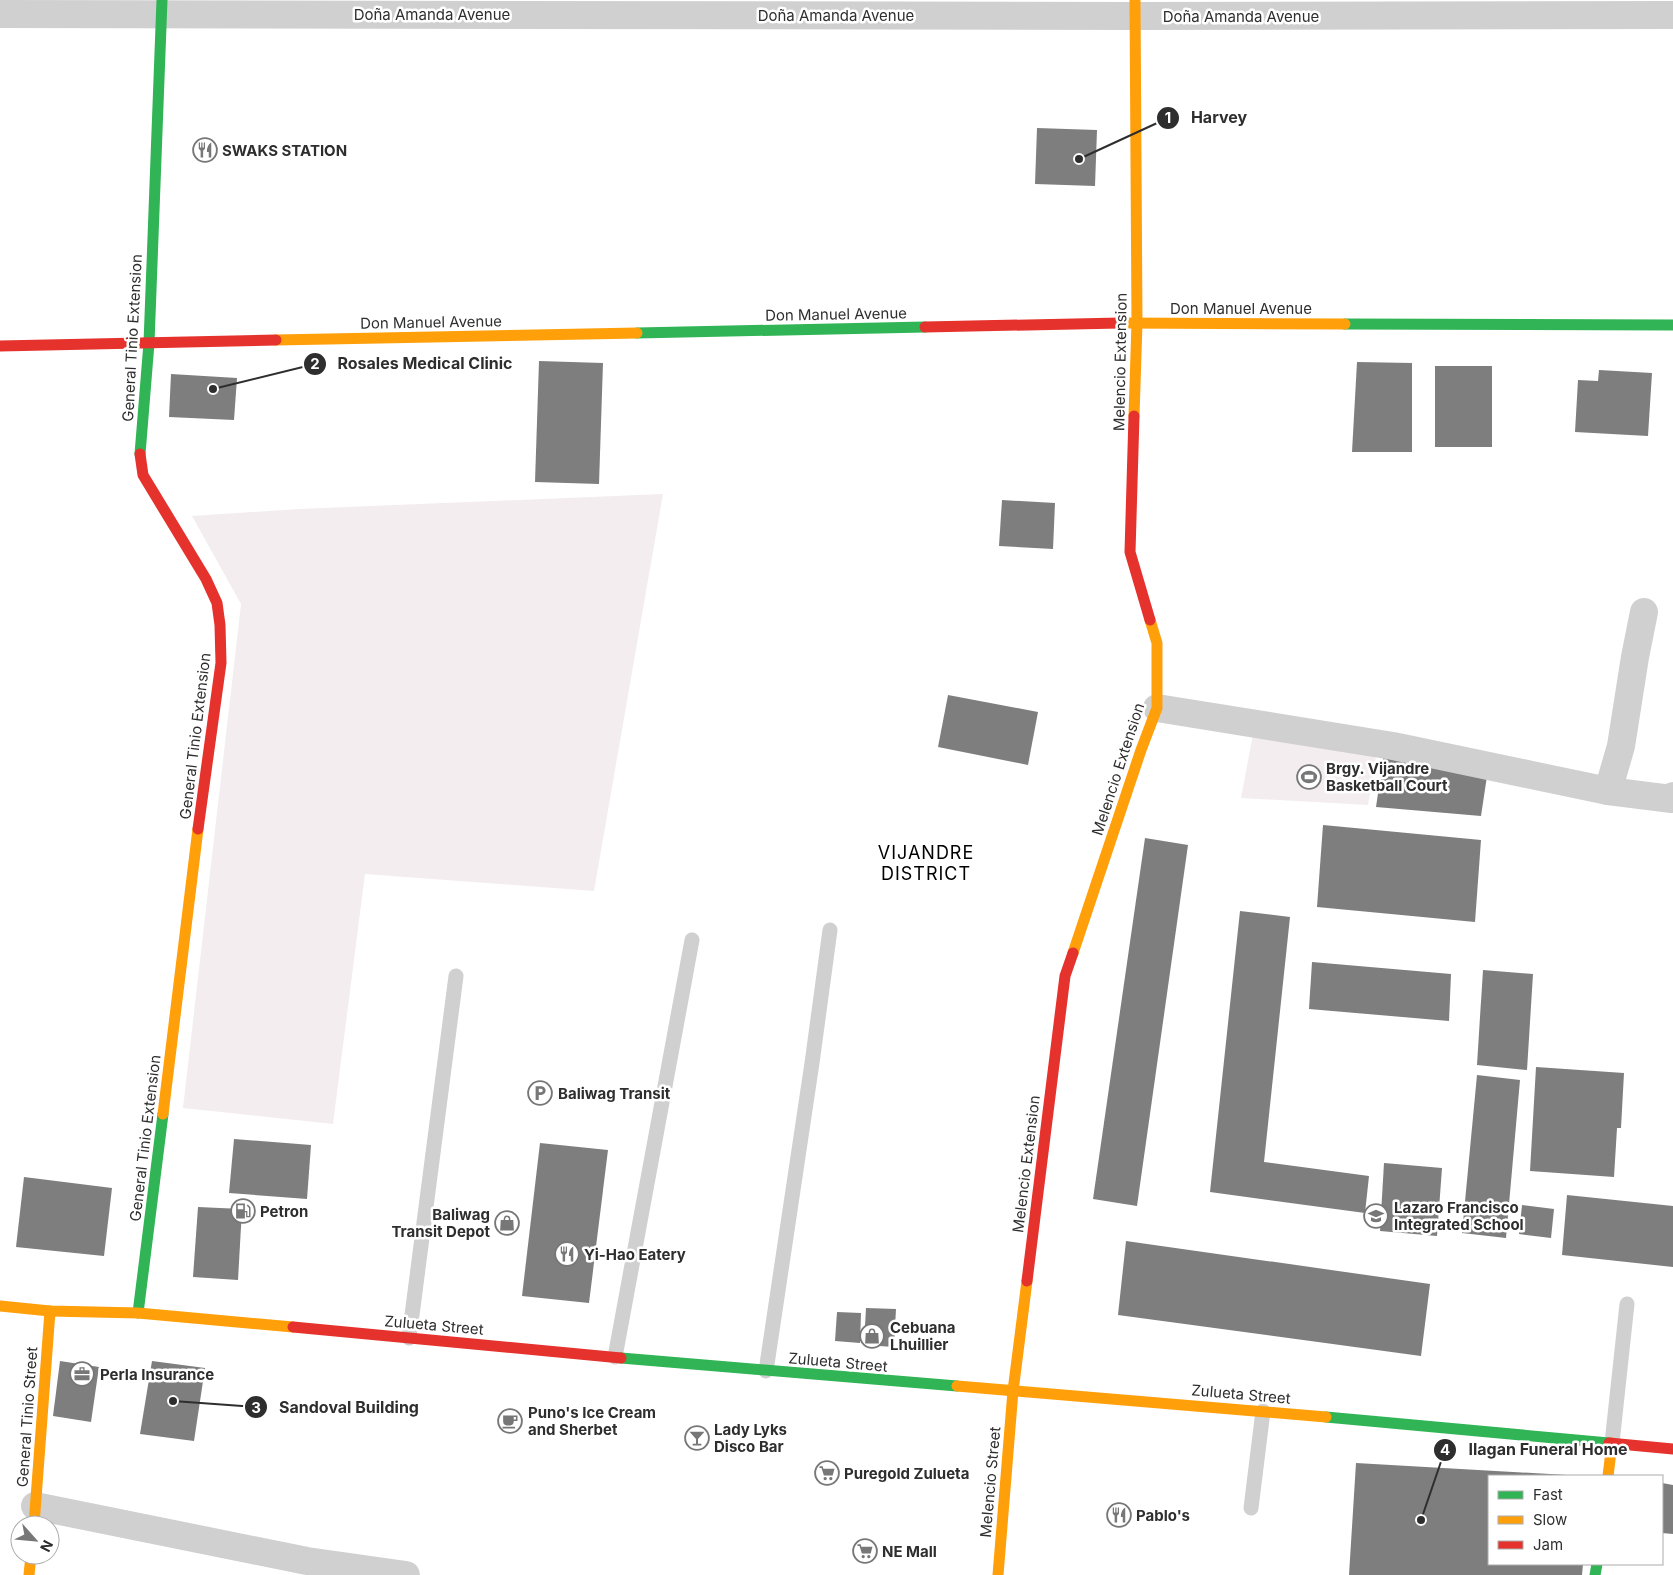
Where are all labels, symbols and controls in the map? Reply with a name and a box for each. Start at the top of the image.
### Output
street label: Doña Amanda Avenue [354,5,510,24]
street label: Doña Amanda Avenue [758,6,914,25]
street label: Doña Amanda Avenue [1163,7,1319,26]
callout: Harvey [1156,102,1257,133]
text: Harvey [1191,107,1247,127]
text: 1 [1165,108,1171,127]
restaurant icon: SWAKS STATION [192,137,218,163]
place label: SWAKS STATION [222,141,347,160]
street label: General Tinio Extension [118,254,146,422]
street label: Melencio Extension [1109,293,1131,431]
street label: Don Manuel Avenue [1170,299,1312,318]
street label: Don Manuel Avenue [765,303,907,325]
street label: Don Manuel Avenue [360,311,502,333]
callout: Rosales Medical Clinic [302,348,522,379]
text: Rosales Medical Clinic [337,353,513,373]
text: 2 [310,354,320,373]
street label: General Tinio Extension [175,652,215,820]
street label: Melencio Extension [1088,700,1148,838]
place label: Brgy. Vijandre Basketball Court [1326,759,1448,795]
sports icon: Brgy. Vijandre Basketball Court [1296,764,1322,790]
district label: VIJANDRE DISTRICT [878,842,974,884]
street label: General Tinio Extension [125,1054,165,1222]
parking icon: Baliwag Transit [527,1080,553,1106]
place label: Baliwag Transit [558,1084,671,1103]
street label: Melencio Extension [1008,1094,1044,1234]
fuel station icon: Petron [230,1198,256,1224]
place label: Lazaro Francisco Integrated School [1394,1198,1524,1234]
place label: Petron [260,1202,308,1221]
school or university icon: Lazaro Francisco Integrated School [1363,1203,1389,1229]
place label: Baliwag Transit Depot [391,1205,491,1241]
shop icon: Baliwag Transit Depot [494,1210,520,1236]
restaurant icon: Yi-Hao Eatery [554,1241,580,1267]
place label: Yi-Hao Eatery [584,1245,686,1264]
street label: Zulueta Street [384,1311,484,1339]
place label: Cebuana Lhuillier [890,1318,956,1354]
shop icon: Cebuana Lhuillier [859,1323,885,1349]
street label: General Tinio Street [13,1346,41,1488]
street label: Zulueta Street [788,1348,888,1376]
office icon: Perla Insurance [69,1361,95,1387]
place label: Perla Insurance [100,1365,214,1384]
street label: Zulueta Street [1191,1380,1291,1408]
callout: Sandoval Building [244,1392,429,1423]
text: Sandoval Building [279,1397,419,1417]
text: 3 [251,1398,261,1417]
place label: Puno's Ice Cream and Sherbet [528,1403,656,1439]
cafe icon: Puno's Ice Cream and Sherbet [497,1408,523,1434]
place label: Lady Lyks Disco Bar [714,1420,787,1456]
bar icon: Lady Lyks Disco Bar [684,1425,710,1451]
street label: Melencio Street [976,1426,1004,1538]
callout: Ilagan Funeral Home [1433,1434,1637,1465]
text: Ilagan Funeral Home [1468,1439,1628,1459]
text: 4 [1440,1440,1450,1459]
supermarket icon: Puregold Zulueta [814,1460,840,1486]
place label: Puregold Zulueta [844,1464,969,1483]
legend [1488,1475,1663,1565]
text: Fast [1533,1485,1563,1504]
restaurant icon: Pablo's [1106,1502,1132,1528]
place label: Pablo's [1136,1506,1190,1525]
text: Slow [1533,1510,1567,1529]
north arrow [10,1515,60,1565]
text: Jam [1533,1535,1563,1554]
text: N [37,1538,57,1555]
supermarket icon: NE Mall [852,1538,878,1564]
place label: NE Mall [882,1542,937,1561]

